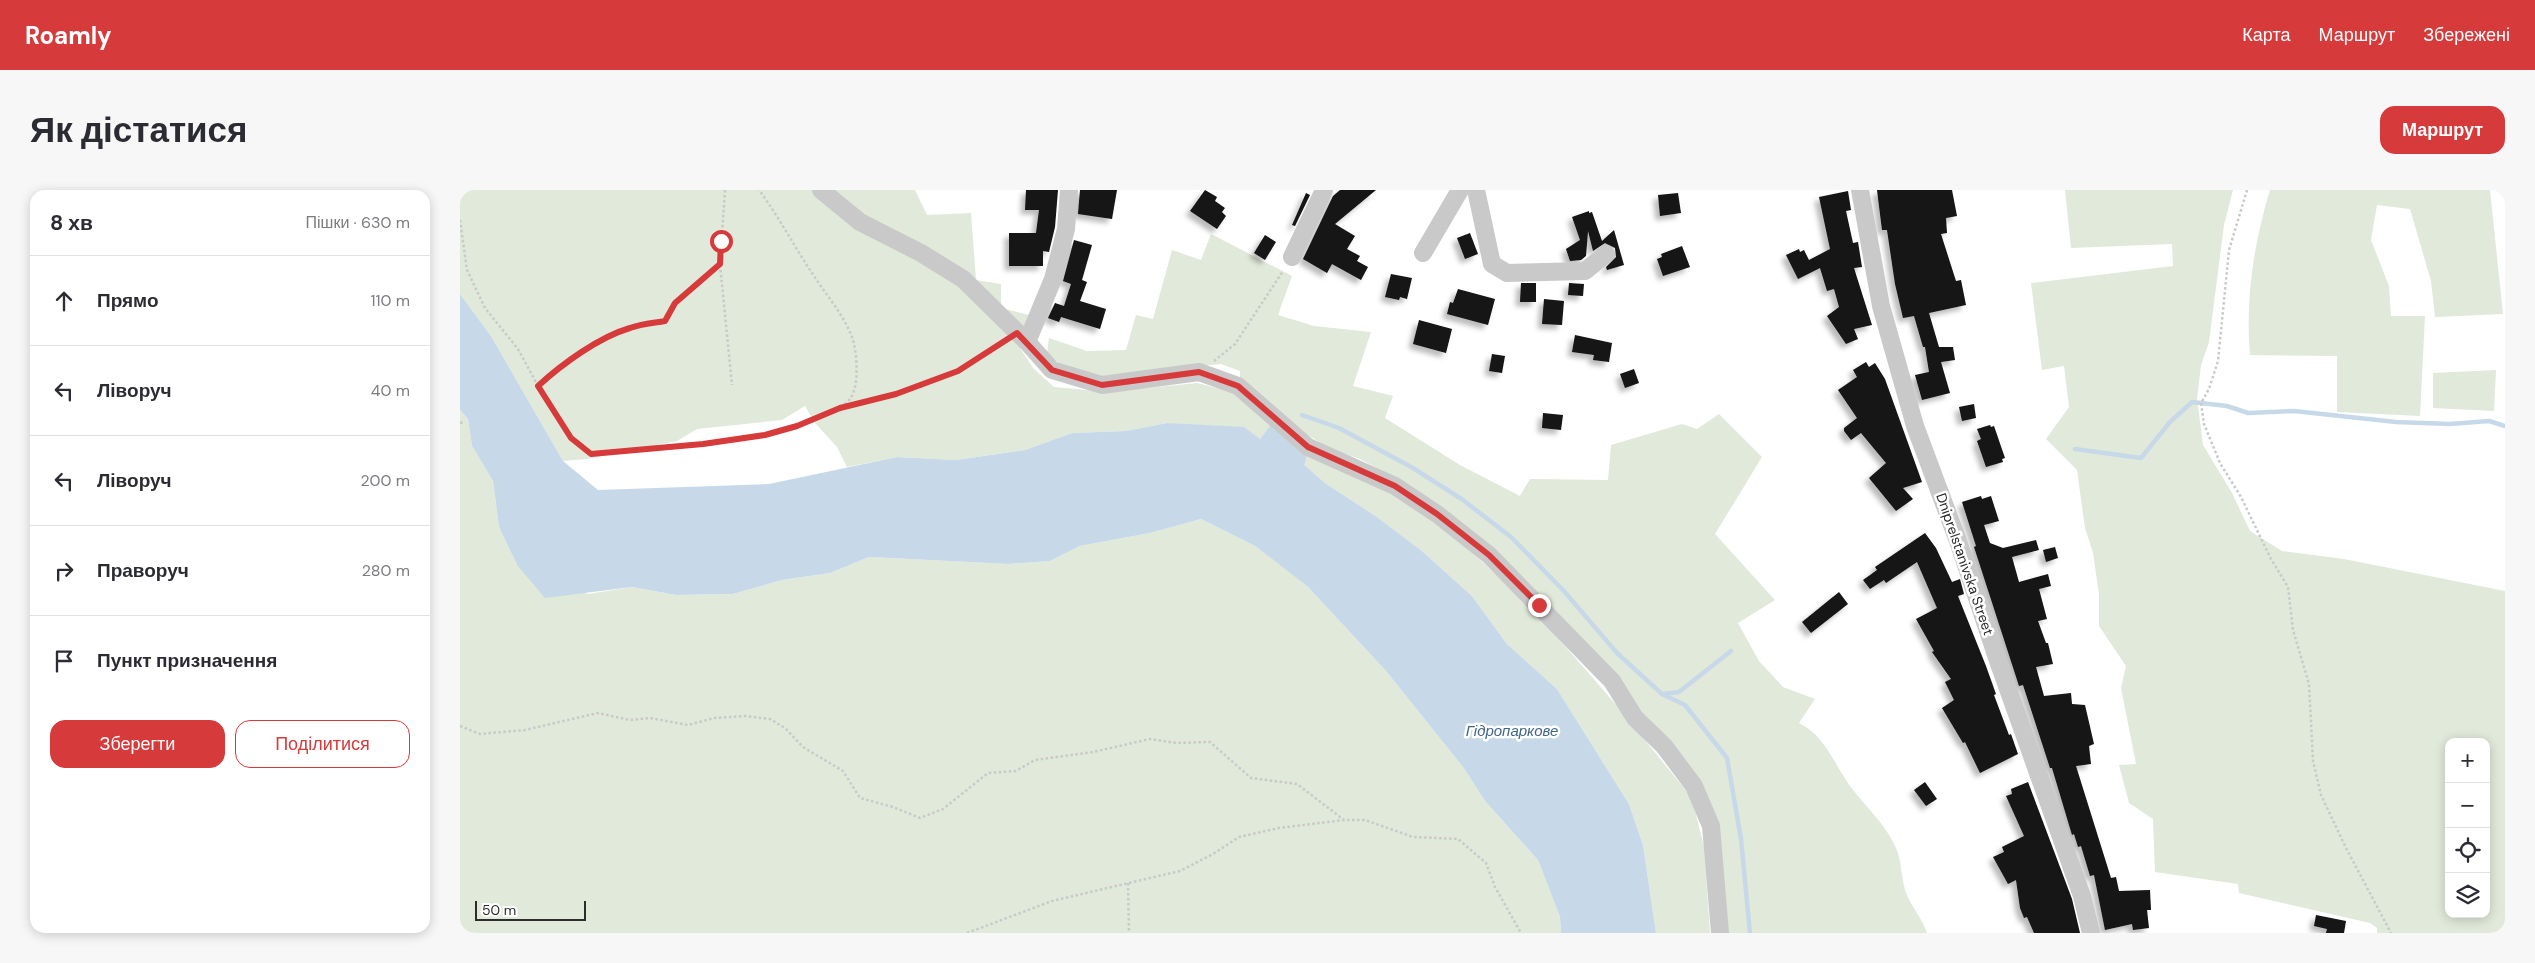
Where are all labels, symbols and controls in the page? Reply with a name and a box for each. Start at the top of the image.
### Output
text: Roamly [25,20,112,51]
text: Карта [2242,23,2290,47]
text: Маршрут [2318,23,2395,47]
text: Збережені [2423,23,2510,47]
button: Маршрут [2380,106,2505,154]
text: Як дістатися [30,107,247,153]
text: 8 хв [50,209,93,237]
text: Пішки · 630 m [306,212,410,233]
route start [710,230,733,253]
icon: ahead [50,287,78,315]
text: Прямо [97,288,159,313]
text: 110 m [371,290,410,311]
icon: left [50,377,78,405]
text: Ліворуч [97,378,172,403]
text: 40 m [371,380,410,401]
icon: left [50,467,78,495]
text: Ліворуч [97,468,172,493]
text: 200 m [361,470,410,491]
street label: Dniprelstanivska Street [1932,491,1998,637]
icon: right [50,557,78,585]
text: Праворуч [97,558,189,583]
text: 280 m [362,560,410,581]
route end [1528,594,1551,617]
icon: arrive [50,647,78,675]
text: Пункт призначення [97,648,277,673]
button: Зберегти [50,720,225,768]
button: Поділитися [235,720,410,768]
water label: Гідропаркове [1466,721,1558,741]
map controls [2445,738,2490,918]
button: + [2445,738,2490,783]
button: − [2445,783,2490,828]
button: locate [2445,828,2490,873]
button: layers [2445,873,2490,918]
scale bar [475,898,586,921]
text: 50 m [482,901,516,919]

